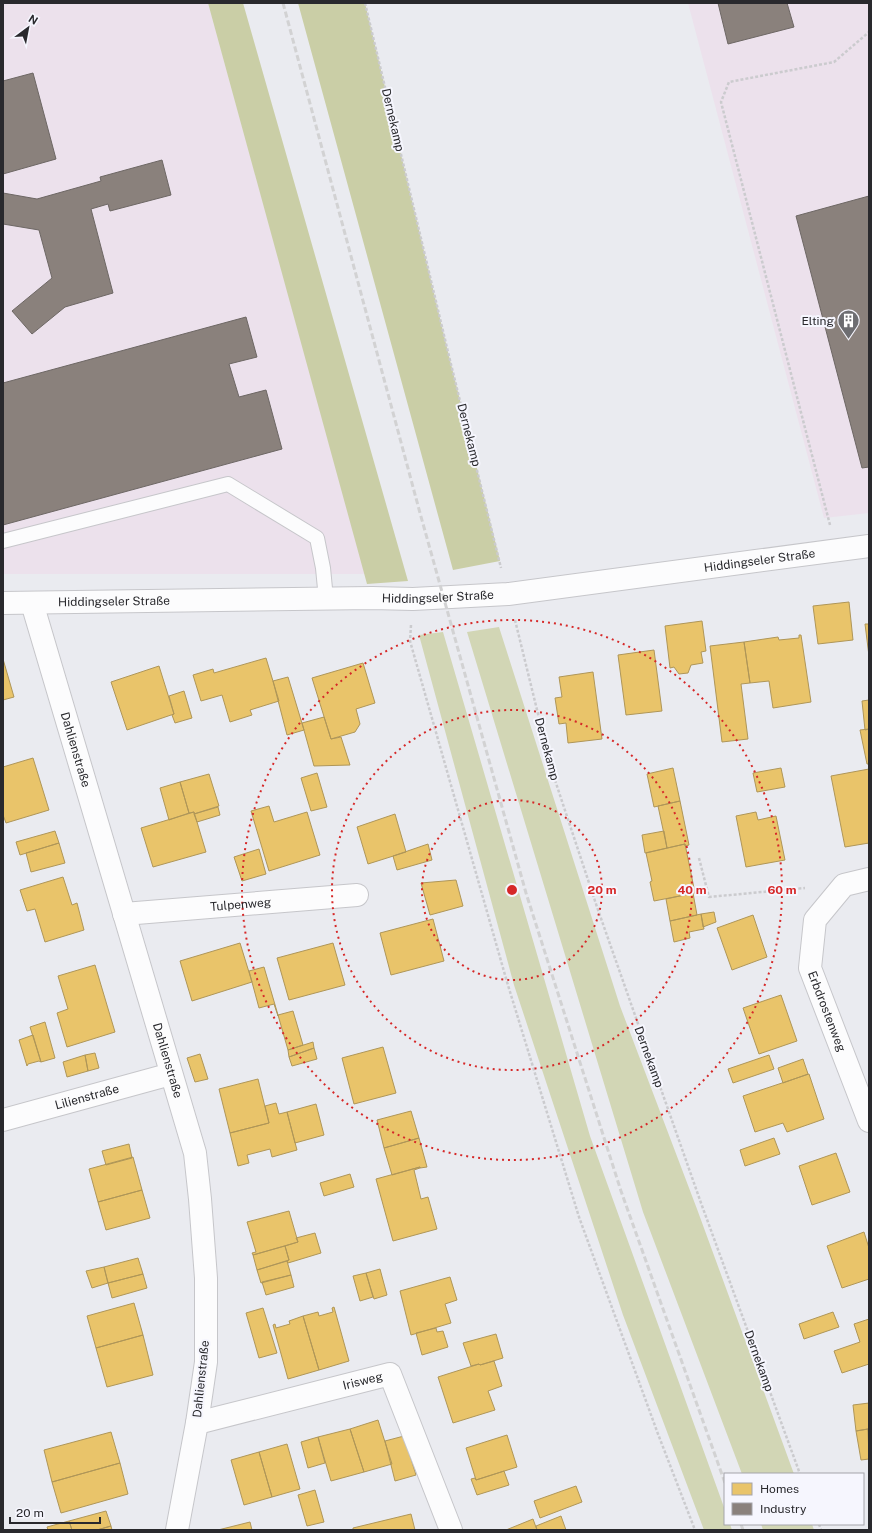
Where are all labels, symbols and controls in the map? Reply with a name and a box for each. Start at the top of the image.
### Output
north arrow [8,8,48,48]
text: N [26,12,40,27]
street label: Dernekamp [379,87,407,153]
building icon: Elting [836,308,862,341]
place label: Elting [801,314,834,328]
street label: Dernekamp [454,402,484,468]
street label: Hiddingseler Straße [703,546,816,575]
street label: Hiddingseler Straße [382,588,494,606]
street label: Hiddingseler Straße [58,594,170,609]
street label: Dahlienstraße [58,710,93,789]
street label: Dernekamp [532,716,562,782]
centre of rings [505,883,519,897]
text: 20 m [588,883,617,897]
text: 40 m [677,883,707,897]
text: 60 m [767,883,797,897]
street label: Tulpenweg [210,895,272,914]
street label: Erbdrostenweg [805,969,849,1054]
street label: Dahlienstraße [150,1021,185,1100]
street label: Dernekamp [631,1024,667,1090]
street label: Lilienstraße [53,1082,121,1112]
street label: Dernekamp [741,1328,777,1394]
street label: Dahlienstraße [190,1339,212,1418]
street label: Irisweg [341,1369,384,1393]
legend [724,1473,864,1525]
text: Homes [760,1482,799,1496]
scale bar [10,1499,100,1525]
text: Industry [760,1502,807,1516]
text: 20 m [16,1506,44,1520]

